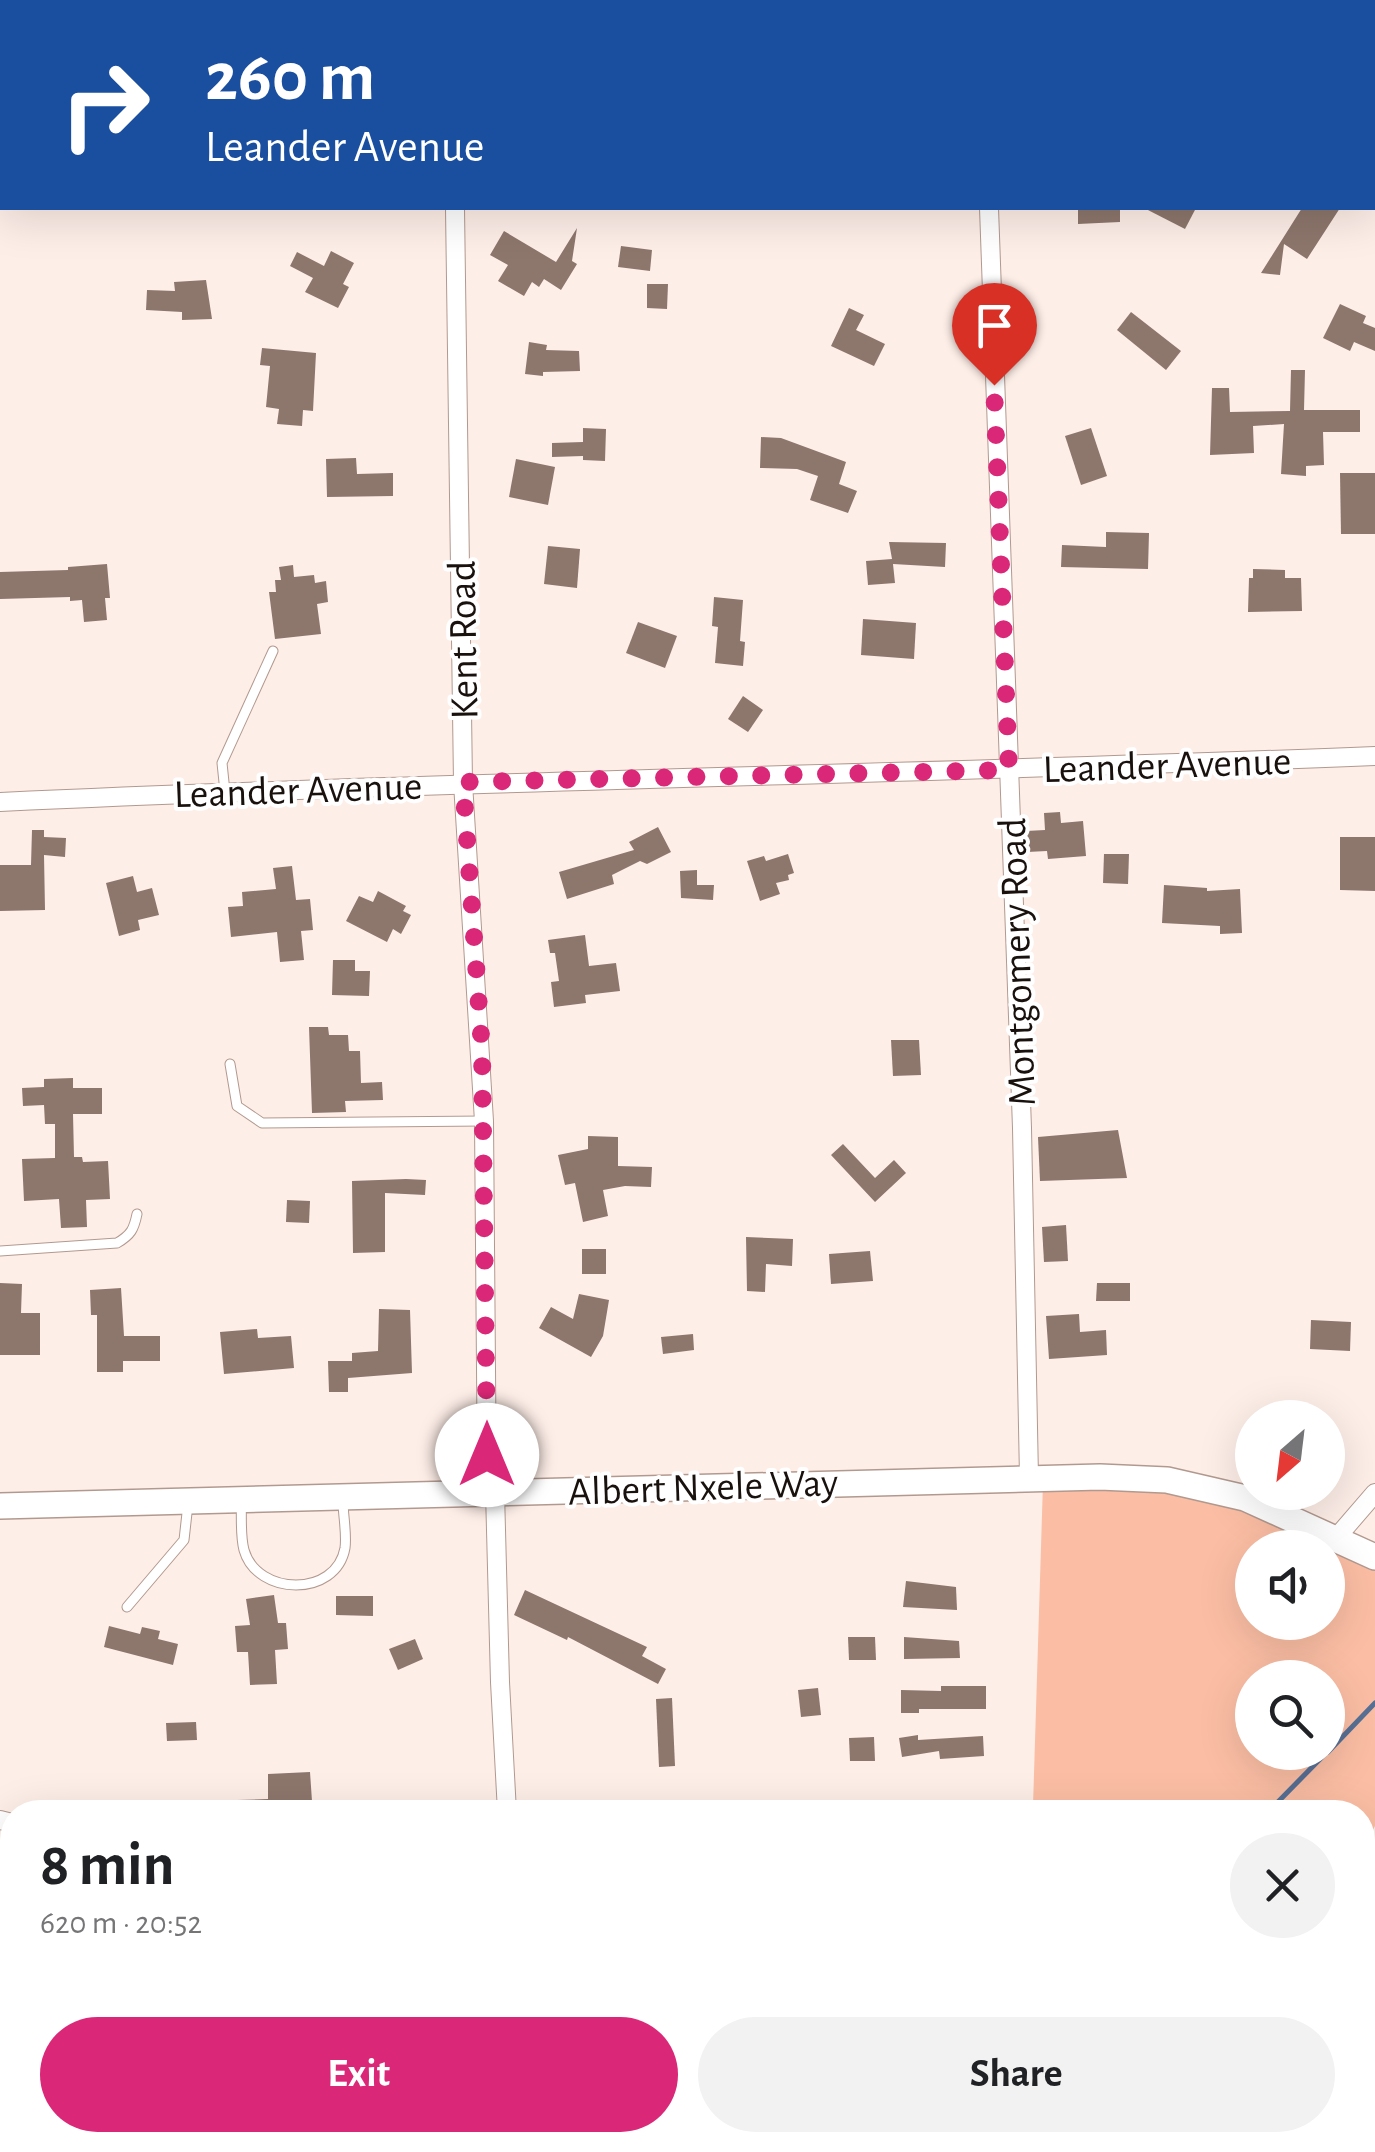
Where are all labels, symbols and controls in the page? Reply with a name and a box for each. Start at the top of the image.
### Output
icon: right [40,40,170,170]
text: 260 m [205,43,375,113]
text: Leander Avenue [205,125,485,170]
pin [952,283,1037,386]
icon: arrive [967,298,1022,353]
street label: Kent Road [443,560,485,720]
street label: Leander Avenue [1042,742,1292,790]
street label: Leander Avenue [173,767,423,815]
street label: Montgomery Road [993,817,1043,1107]
north arrow [1235,1400,1345,1510]
map controls [1235,1400,1345,1770]
position arrow [435,1403,539,1507]
street label: Albert Nxele Way [567,1463,839,1513]
button: sound [1235,1530,1345,1640]
button: search [1235,1660,1345,1770]
button: close [1230,1833,1335,1938]
text: 8 min [40,1836,174,1896]
text: 620 m · 20:52 [40,1907,202,1939]
button: Exit [40,2017,678,2132]
button: Share [698,2017,1335,2132]

